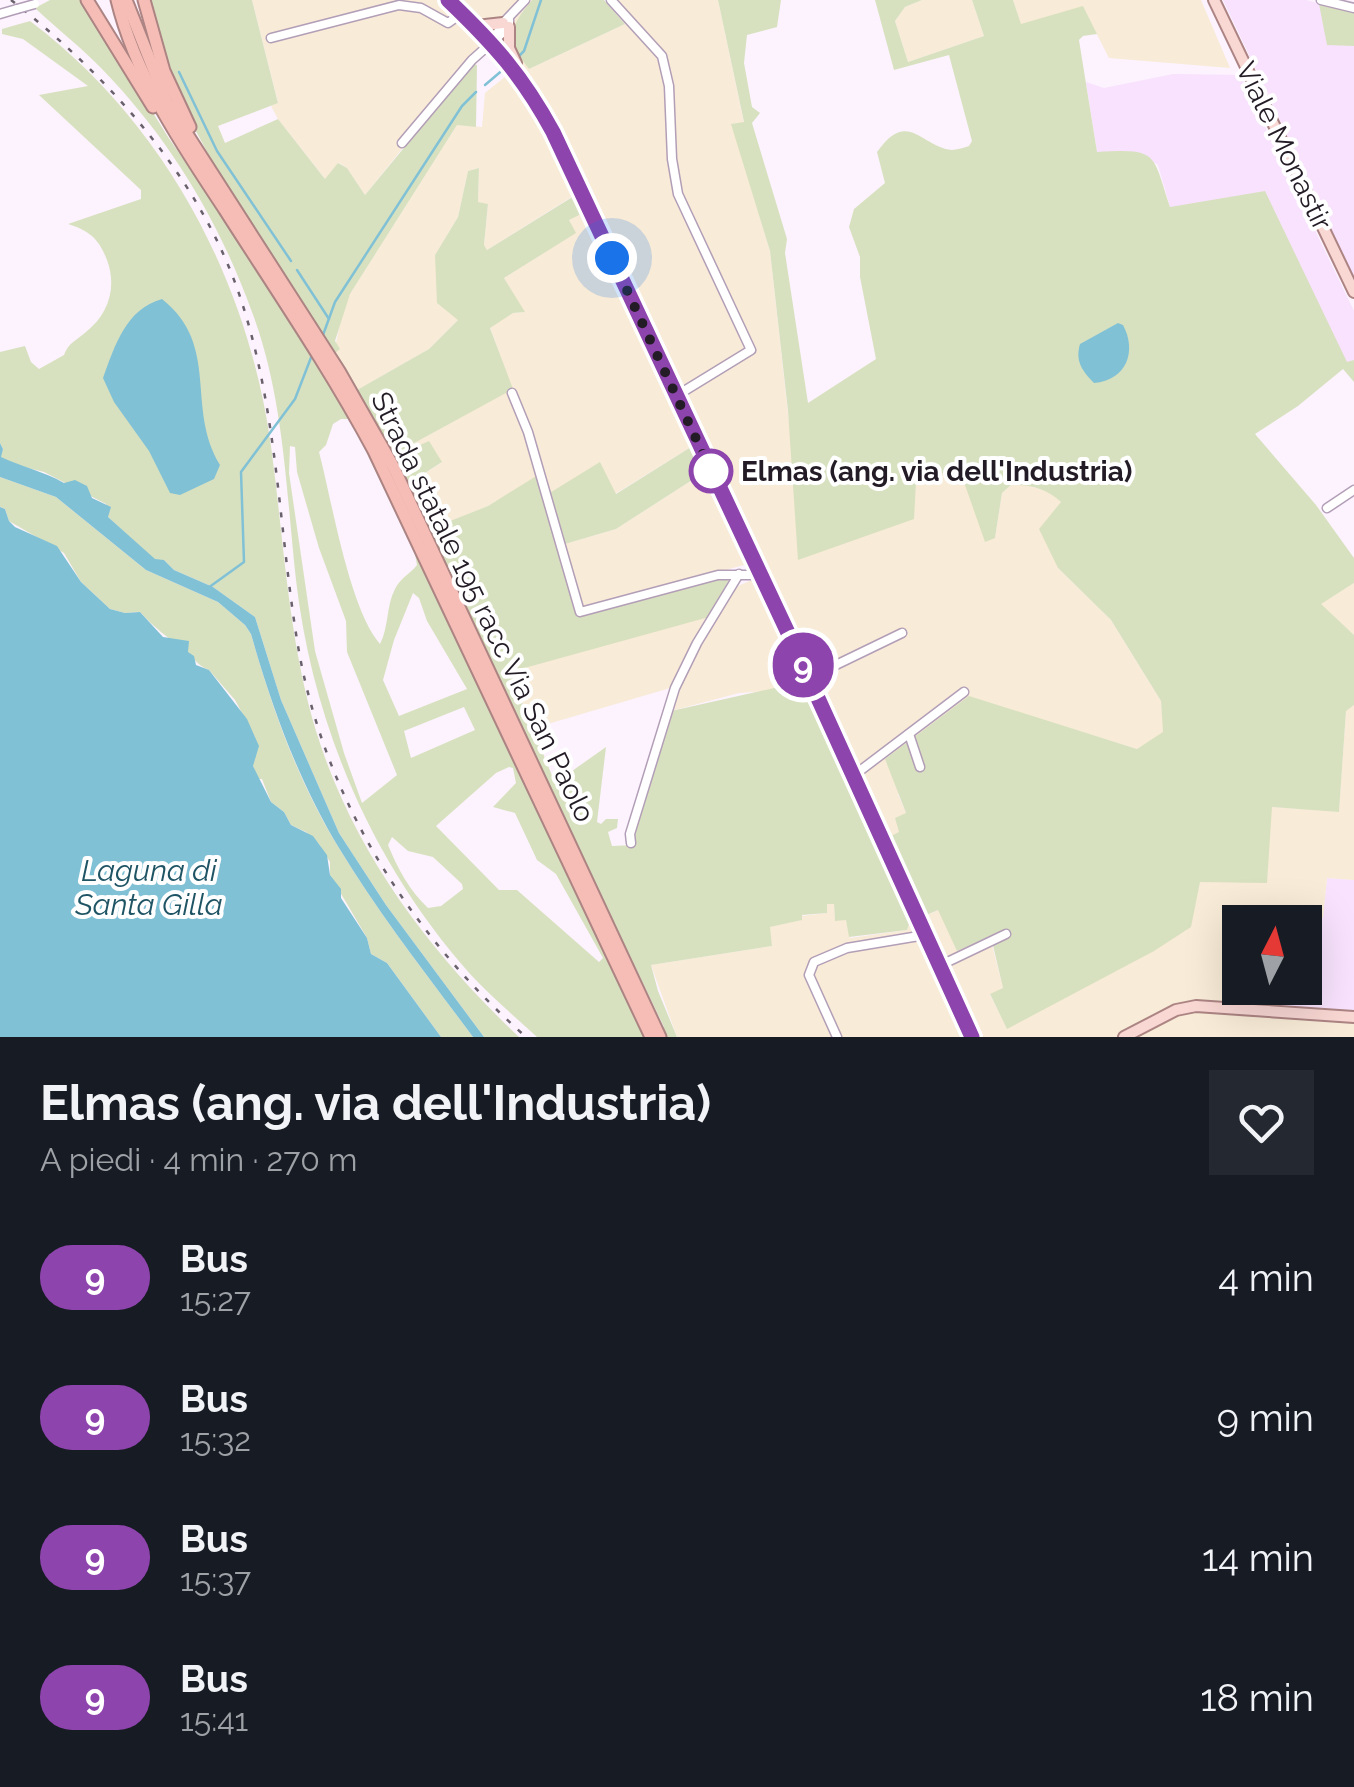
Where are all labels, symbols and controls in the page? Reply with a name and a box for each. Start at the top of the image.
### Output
street label: Viale Monastir [1229,57,1339,236]
your location [587,233,637,283]
street label: Strada statale 195 racc Via San Paolo [364,387,602,827]
marker: Elmas (ang. via dell'Industria) [690,450,732,492]
place label: Elmas (ang. via dell'Industria) [741,455,1132,488]
line badge: 9 [770,632,836,698]
text: 9 [793,645,813,686]
water label: Laguna di Santa Gilla [74,853,223,922]
north arrow [1222,905,1322,1005]
map controls [1222,905,1322,1005]
button: heart [1209,1070,1314,1175]
text: Elmas (ang. via dell'Industria) [40,1075,711,1131]
text: A piedi · 4 min · 270 m [40,1141,357,1178]
text: Bus [180,1236,248,1281]
text: 4 min [1218,1255,1314,1300]
text: 9 [85,1257,105,1298]
text: 15:27 [180,1281,251,1318]
text: Bus [180,1376,248,1421]
text: 9 min [1217,1395,1314,1440]
text: 9 [85,1397,105,1438]
text: 15:32 [180,1421,251,1458]
text: Bus [180,1516,248,1561]
text: 14 min [1202,1535,1314,1580]
text: 9 [85,1537,105,1578]
text: 15:37 [180,1561,251,1598]
text: Bus [180,1656,248,1701]
text: 18 min [1200,1675,1314,1720]
text: 9 [85,1677,105,1718]
text: 15:41 [180,1701,248,1738]

